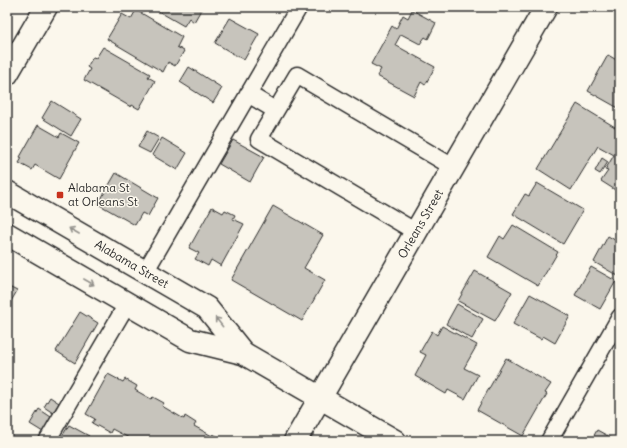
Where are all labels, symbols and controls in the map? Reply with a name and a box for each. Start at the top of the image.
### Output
place label: Alabama St at Orleans St [68,180,138,209]
street label: Orleans Street [394,186,446,261]
marker: Alabama St at Orleans St [55,190,65,200]
one-way arrow [68,226,80,234]
street label: Alabama Street [92,236,172,291]
one-way arrow [83,278,95,286]
one-way arrow [214,317,223,328]

